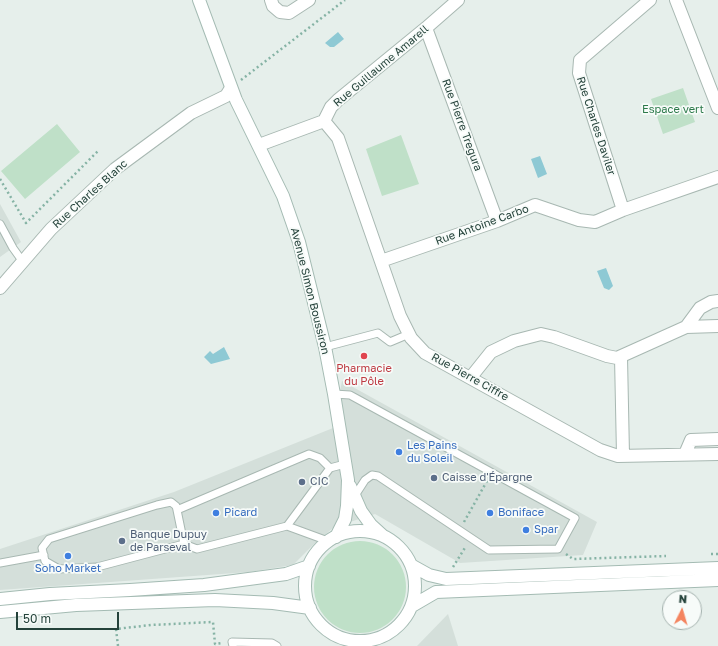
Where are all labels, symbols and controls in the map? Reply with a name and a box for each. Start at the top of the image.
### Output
street label: Rue Guillaume Amarell [331,22,431,110]
street label: Rue Charles Daviler [574,75,618,177]
street label: Rue Pierre Tregura [439,77,485,173]
park label: Espace vert [642,103,704,117]
street label: Rue Charles Blanc [50,157,130,231]
street label: Rue Antoine Carbo [434,202,530,248]
street label: Avenue Simon Boussiron [288,226,332,356]
street label: Rue Pierre Ciffre [429,350,511,404]
marker: Pharmacie du Pôle [359,351,369,361]
place label: Pharmacie du Pôle [336,362,392,388]
place label: Les Pains du Soleil [407,439,457,465]
marker: Les Pains du Soleil [394,447,404,457]
place label: Caisse d'Épargne [442,471,532,485]
marker: Caisse d'Épargne [429,473,439,483]
place label: CIC [310,475,328,489]
marker: CIC [297,477,307,487]
place label: Picard [224,506,257,520]
place label: Boniface [498,506,544,520]
marker: Picard [211,508,221,518]
marker: Boniface [485,508,495,518]
place label: Spar [534,523,558,537]
marker: Spar [521,525,531,535]
place label: Banque Dupuy de Parseval [130,528,207,554]
marker: Banque Dupuy de Parseval [117,536,127,546]
marker: Soho Market [63,551,73,561]
place label: Soho Market [35,562,101,576]
north arrow [662,590,702,630]
text: N [678,592,688,605]
scale bar [18,604,121,630]
text: 50 m [23,611,51,626]

